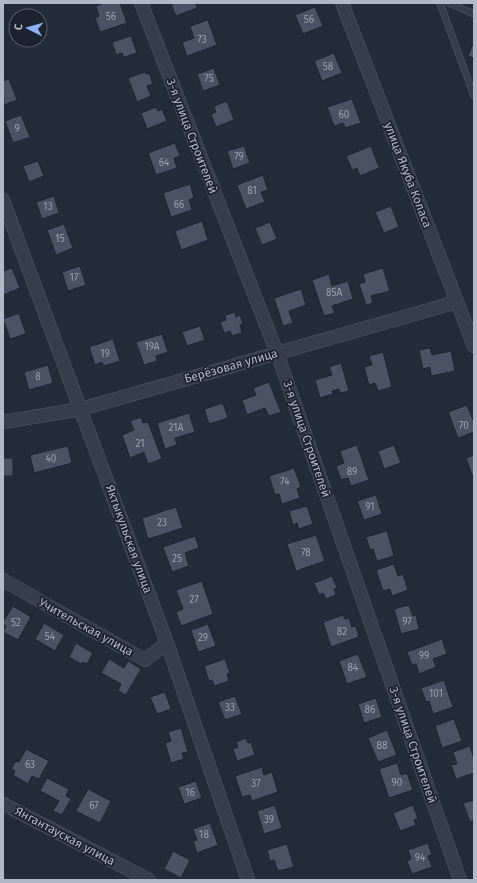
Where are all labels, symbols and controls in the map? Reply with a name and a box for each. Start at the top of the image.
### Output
north arrow [8,8,48,48]
house number: 56 [106,11,116,23]
house number: 56 [304,14,314,26]
text: С [12,23,25,31]
house number: 73 [197,34,207,46]
house number: 58 [323,61,334,73]
house number: 75 [204,73,214,85]
street label: 3-я улица Строителей [164,76,220,196]
house number: 60 [339,109,350,121]
street label: улица Якуба Коласа [381,120,435,230]
house number: 9 [14,123,20,135]
house number: 79 [234,151,244,163]
house number: 64 [159,157,170,169]
house number: 81 [247,185,257,197]
house number: 66 [174,199,184,211]
house number: 13 [43,201,53,213]
house number: 15 [55,233,65,245]
house number: 17 [70,272,79,284]
house number: 85А [326,287,342,299]
house number: 19А [144,341,160,353]
street label: Берёзовая улица [183,346,279,386]
house number: 19 [100,348,110,360]
house number: 8 [35,371,41,383]
street label: 3-я улица Строителей [281,379,333,499]
house number: 70 [459,420,469,432]
house number: 21А [169,422,184,434]
house number: 21 [135,438,145,450]
house number: 40 [46,453,57,465]
house number: 89 [347,466,357,478]
house number: 74 [280,476,290,488]
street label: Яктыкульская улица [103,483,155,595]
house number: 91 [365,501,375,513]
house number: 23 [157,517,167,529]
house number: 78 [301,547,311,559]
house number: 25 [172,553,182,565]
house number: 27 [189,594,199,606]
street label: Учительская улица [36,595,136,659]
house number: 97 [402,616,412,628]
house number: 52 [11,617,21,629]
house number: 82 [337,626,347,638]
house number: 54 [45,631,56,643]
house number: 29 [198,632,208,644]
house number: 99 [419,650,429,662]
house number: 84 [348,662,359,674]
street label: 3-я улица Строителей [387,685,439,805]
house number: 101 [429,688,443,700]
house number: 33 [225,702,235,714]
house number: 86 [365,704,375,716]
house number: 88 [376,740,388,752]
house number: 63 [25,759,35,771]
house number: 90 [392,777,403,789]
house number: 37 [251,778,261,790]
house number: 16 [185,787,195,799]
house number: 67 [89,800,99,812]
street label: Янгантауская улица [13,804,117,868]
house number: 39 [264,814,274,826]
house number: 18 [199,829,209,841]
house number: 94 [415,852,426,864]

